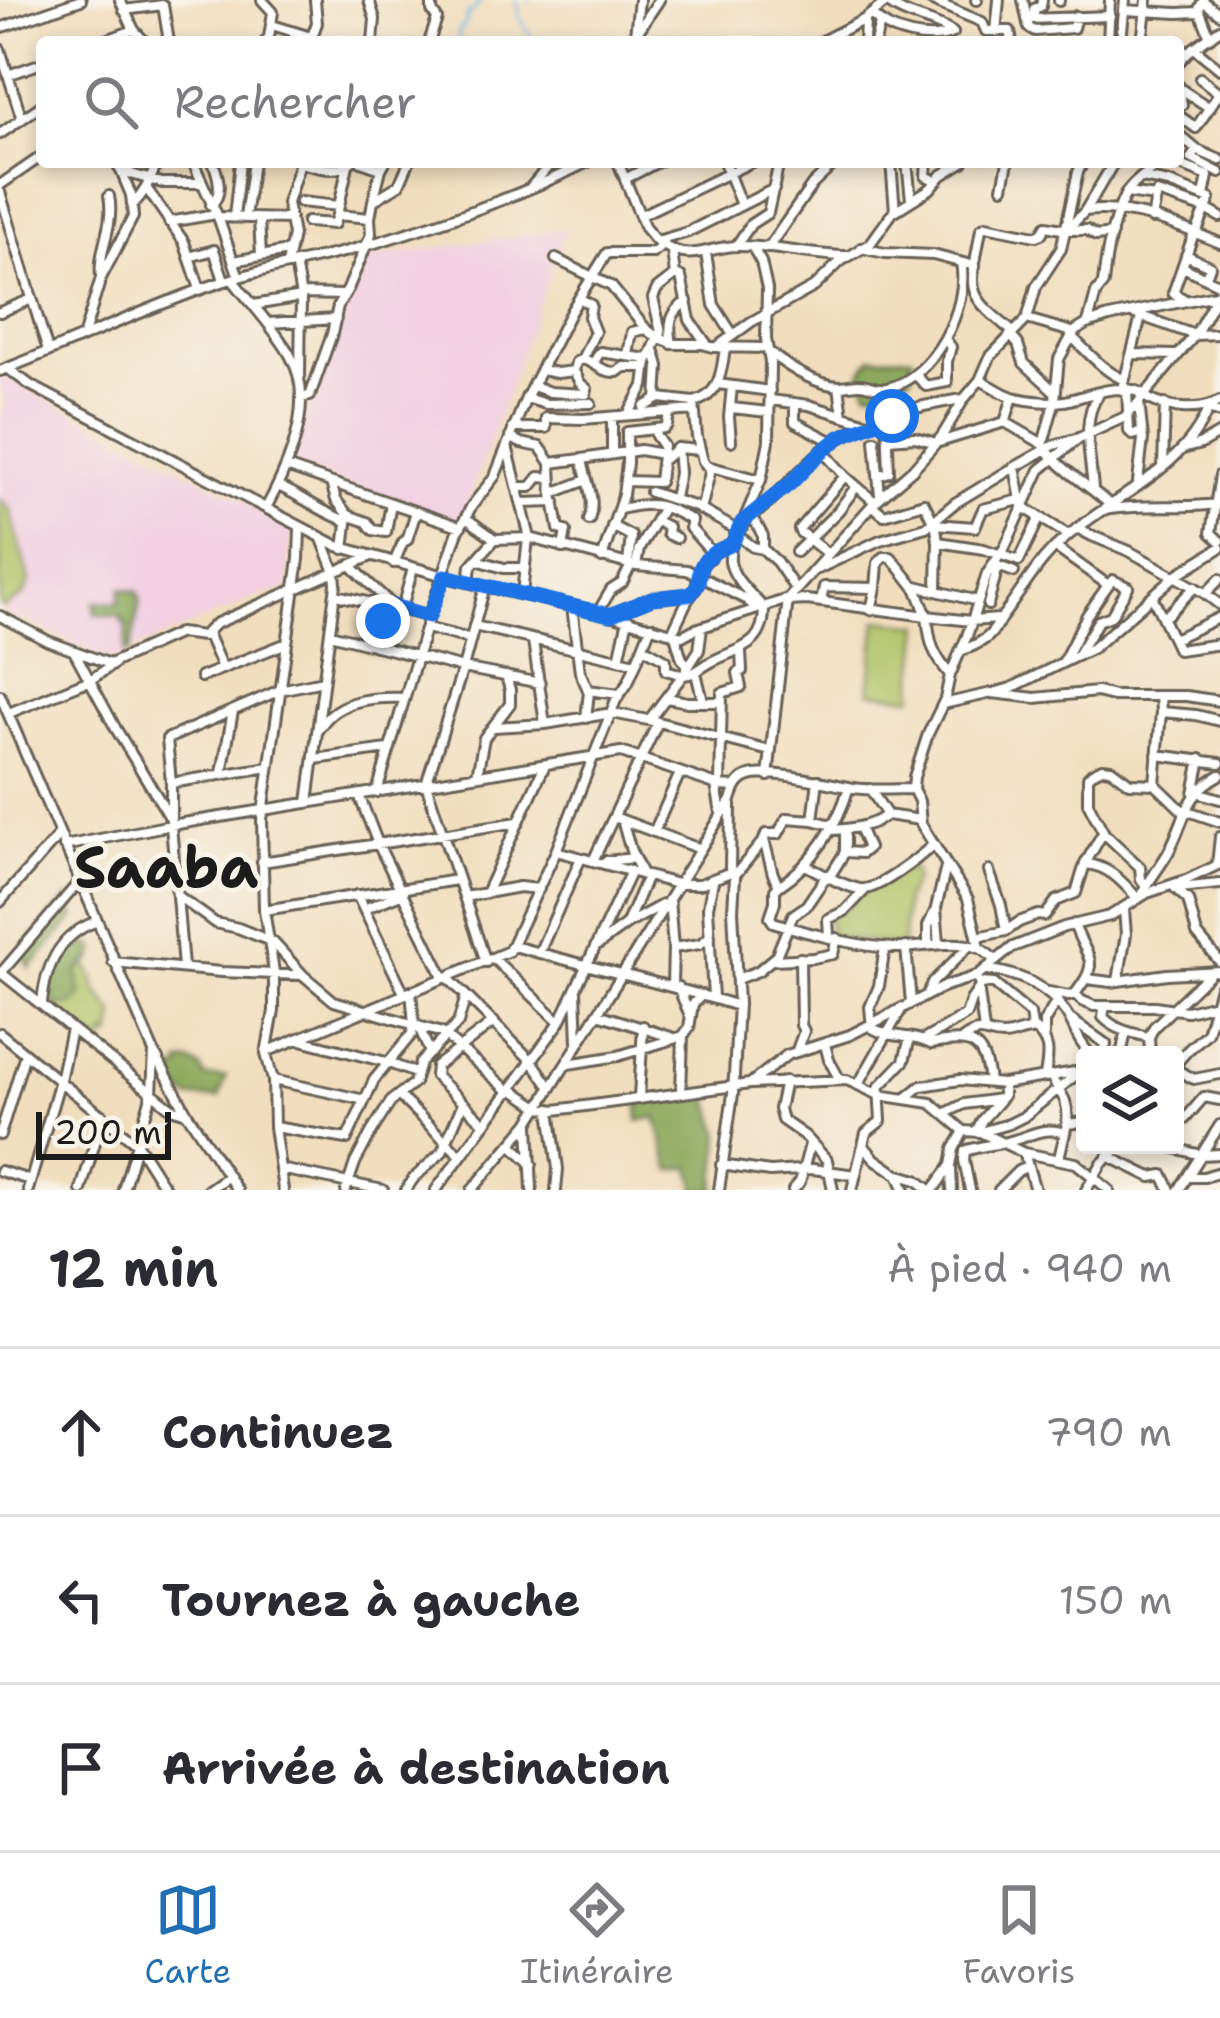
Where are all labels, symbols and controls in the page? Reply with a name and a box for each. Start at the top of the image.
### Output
search box [36,36,1184,168]
icon: search [78,69,144,135]
text: Rechercher [174,72,417,132]
route start [865,389,919,443]
route end [356,594,410,648]
district label: Saaba [74,829,258,905]
map controls [1076,1046,1184,1154]
button: layers [1076,1046,1184,1154]
scale bar [36,1106,171,1159]
text: 200 m [54,1110,162,1155]
text: 12 min [48,1234,218,1302]
text: À pied · 940 m [888,1242,1172,1294]
icon: ahead [48,1399,114,1465]
text: Continuez [162,1402,394,1462]
text: 790 m [1045,1406,1172,1458]
icon: left [48,1567,114,1633]
text: Tournez à gauche [162,1570,580,1630]
text: 150 m [1059,1574,1172,1626]
icon: arrive [48,1735,114,1801]
text: Arrivée à destination [162,1738,670,1798]
tab: Carte [145,1877,231,1994]
tab: Itinéraire [520,1877,674,1994]
tab: Favoris [963,1877,1075,1994]

